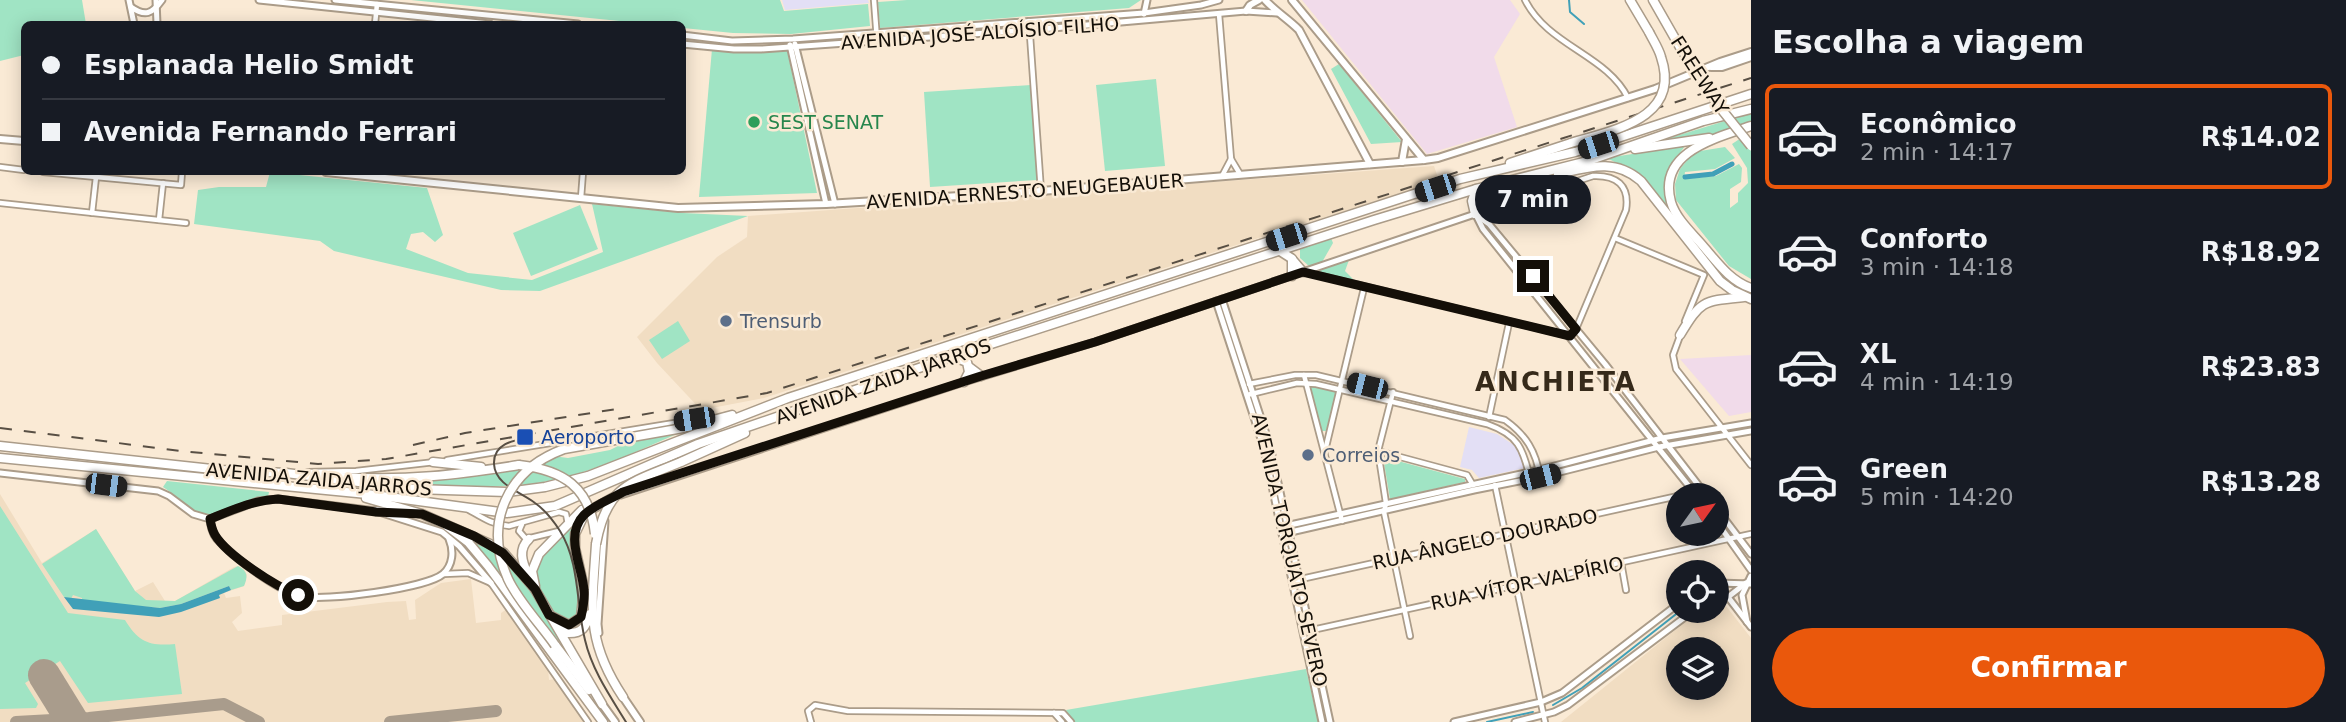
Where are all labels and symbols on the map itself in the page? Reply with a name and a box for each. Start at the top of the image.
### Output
street label: AVENIDA JOSÉ ALOÍSIO FILHO [840,12,1120,54]
street label: FREEWAY [1667,32,1734,119]
place label: SEST SENAT [768,111,884,133]
marker: SEST SENAT [746,114,762,130]
car [1575,129,1622,161]
street label: AVENIDA ERNESTO NEUGEBAUER [866,169,1184,213]
car [1412,172,1459,204]
callout: 7 min [1475,174,1591,224]
car [1263,221,1310,253]
route end [1517,260,1549,292]
place label: Trensurb [739,310,822,332]
marker: Trensurb [718,313,734,329]
street label: AVENIDA ZAIDA JARROS [772,334,994,428]
district label: ANCHIETA [1475,367,1637,397]
car [1345,371,1390,401]
car [672,405,717,433]
street label: AVENIDA TORQUATO SEVERO [1248,411,1332,689]
place label: Aeroporto [541,426,635,448]
marker: Aeroporto [515,427,535,447]
place label: Correios [1322,444,1400,466]
marker: Correios [1300,447,1316,463]
street label: AVENIDA ZAIDA JARROS [205,458,433,500]
car [1518,462,1563,492]
car [84,472,129,498]
north arrow [1666,483,1729,546]
street label: RUA ÂNGELO DOURADO [1370,504,1600,574]
street label: RUA VÍTOR VALPÍRIO [1428,552,1626,614]
route start [282,579,314,611]

